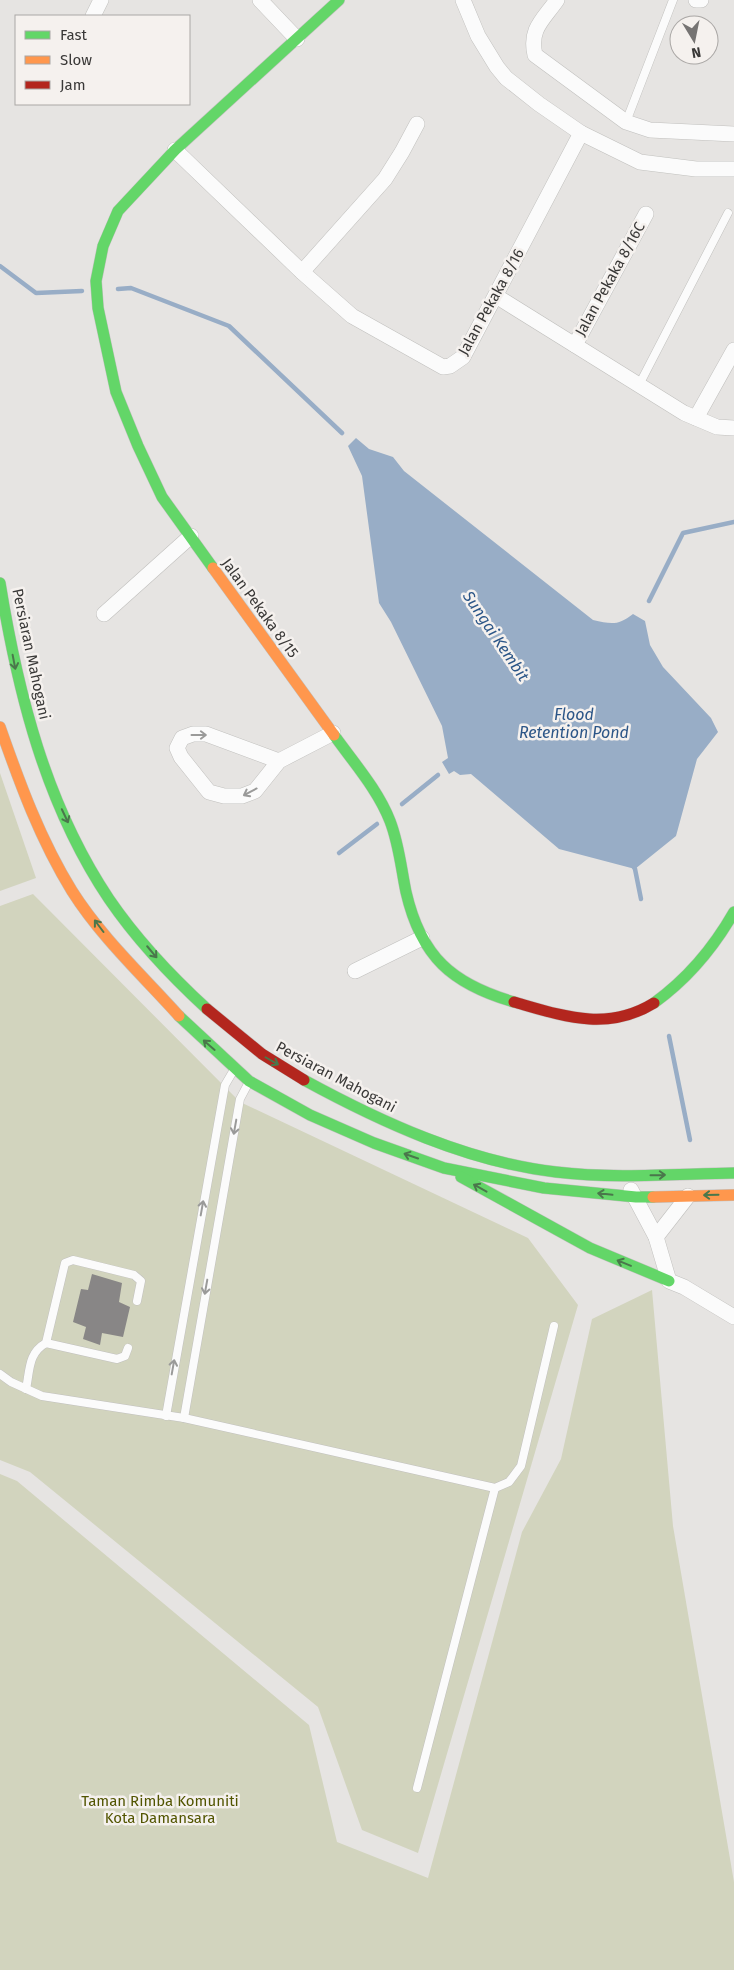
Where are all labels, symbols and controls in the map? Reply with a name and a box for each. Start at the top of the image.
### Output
legend [15,15,190,105]
north arrow [669,15,719,65]
text: Fast [60,26,87,44]
text: N [690,43,702,61]
text: Slow [60,51,92,69]
text: Jam [60,76,86,94]
street label: Jalan Pekaka 8/16C [571,218,649,339]
street label: Jalan Pekaka 8/16 [454,246,528,358]
street label: Jalan Pekaka 8/15 [218,555,302,661]
street label: Persiaran Mahogani [8,587,54,721]
water label: Sungai Kembit [458,587,533,685]
one-way arrow [10,654,19,670]
water label: Flood Retention Pond [519,705,629,742]
one-way arrow [191,730,207,740]
one-way arrow [242,787,257,797]
one-way arrow [60,808,70,823]
one-way arrow [94,919,104,933]
one-way arrow [146,946,158,959]
street label: Persiaran Mahogani [273,1038,399,1116]
one-way arrow [203,1040,216,1051]
one-way arrow [265,1056,279,1066]
one-way arrow [230,1118,240,1134]
one-way arrow [404,1151,420,1161]
one-way arrow [650,1170,666,1179]
one-way arrow [474,1182,488,1192]
one-way arrow [597,1189,613,1199]
one-way arrow [703,1191,719,1200]
one-way arrow [198,1200,208,1216]
one-way arrow [617,1257,632,1267]
one-way arrow [201,1278,211,1294]
one-way arrow [169,1360,179,1376]
park label: Taman Rimba Komuniti Kota Damansara [81,1792,239,1827]

